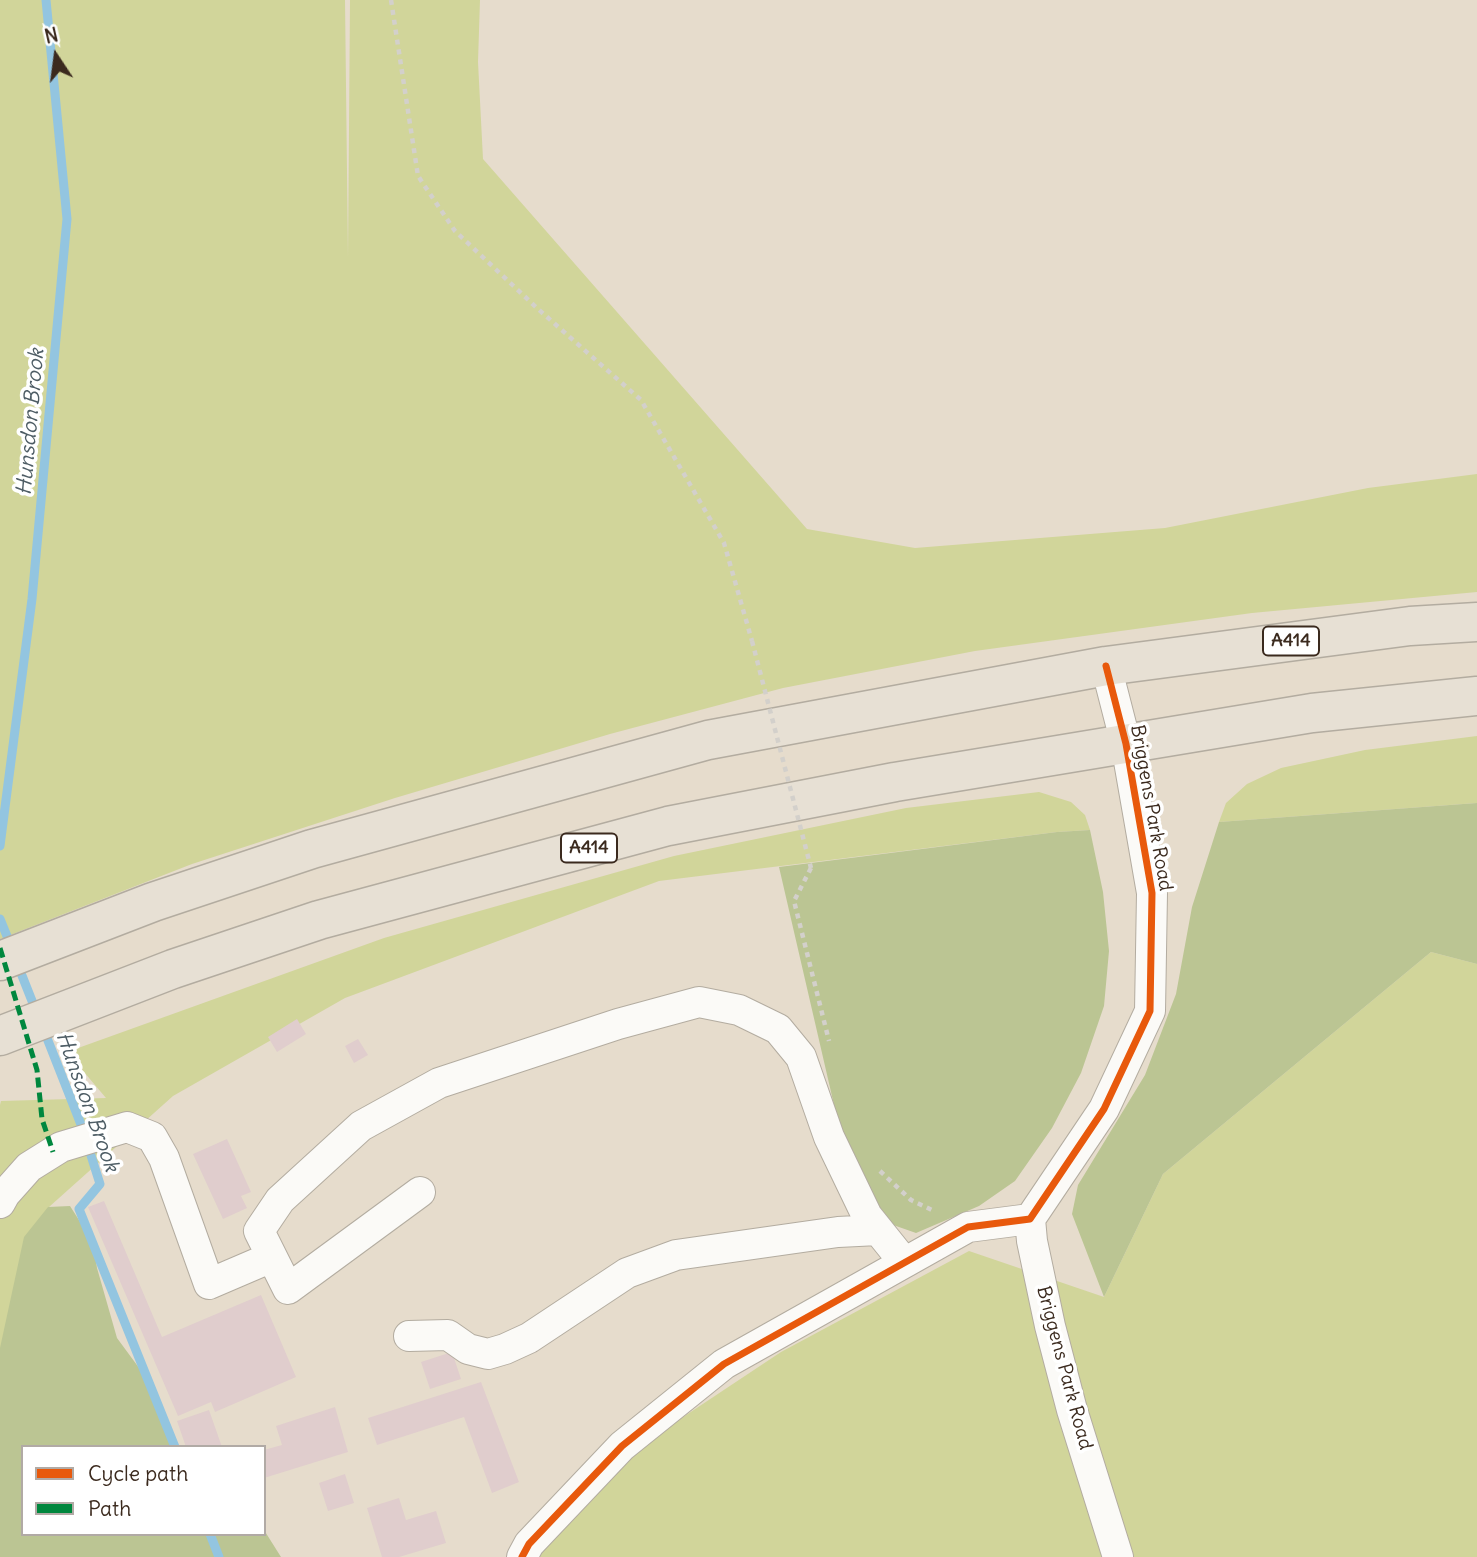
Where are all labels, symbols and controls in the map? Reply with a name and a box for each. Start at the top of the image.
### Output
north arrow [21,21,91,91]
text: N [42,22,60,49]
water label: Hunsdon Brook [12,348,50,496]
road number: A414 [1263,626,1319,656]
street label: Briggens Park Road [1125,723,1177,893]
road number: A414 [561,834,617,862]
water label: Hunsdon Brook [50,1029,124,1175]
street label: Briggens Park Road [1031,1284,1097,1452]
legend [21,1445,266,1536]
text: Cycle path [88,1460,188,1487]
text: Path [88,1495,131,1522]

